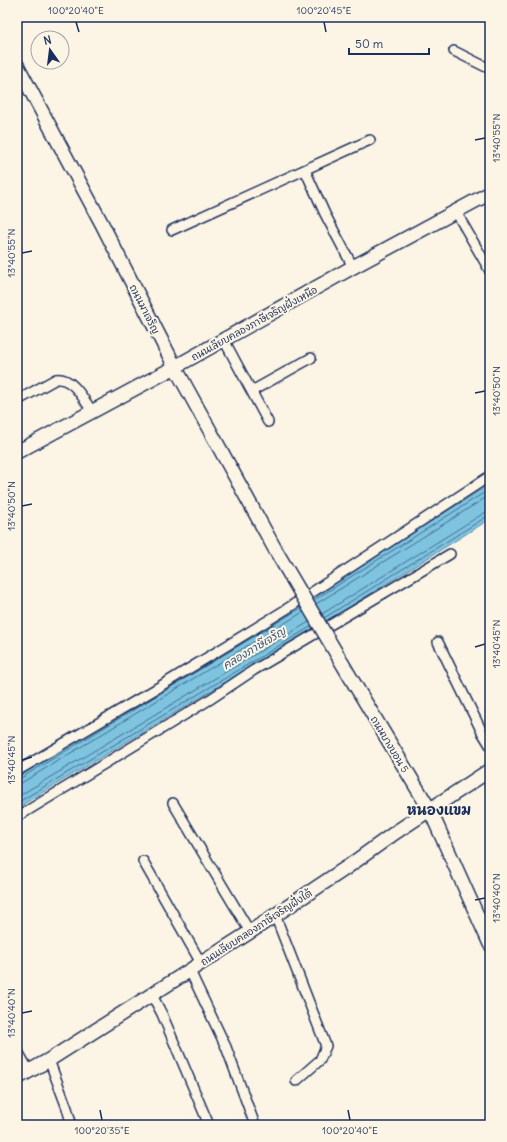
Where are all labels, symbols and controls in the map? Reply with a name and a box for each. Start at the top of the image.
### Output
text: 100°20'40"E [48,4,104,17]
text: 100°20'45"E [297,4,352,17]
north arrow [30,30,70,70]
scale bar [349,30,429,56]
text: N [42,33,53,48]
text: 50 m [355,36,384,51]
text: 13°40'55"N [490,114,503,162]
text: 13°40'55"N [5,229,18,277]
street label: ถนนเลียบคลองภาษีเจริญฝั่งเหนือ [188,281,320,364]
street label: ถนนมาเจริญ [127,282,163,336]
text: 13°40'50"N [490,366,503,416]
text: 13°40'50"N [5,481,18,531]
text: 13°40'45"N [490,620,503,668]
water label: คลองภาษีเจริญ [220,623,289,672]
street label: ถนนบางบอน 5 [368,714,412,775]
text: 13°40'45"N [5,736,18,784]
district label: หนองแขม [407,801,471,819]
text: 13°40'40"N [490,873,503,923]
street label: ถนนเลียบคลองภาษีเจริญฝั่งใต้ [197,884,315,968]
text: 13°40'40"N [5,988,18,1038]
text: 100°20'35"E [74,1124,130,1137]
text: 100°20'40"E [322,1124,378,1137]

